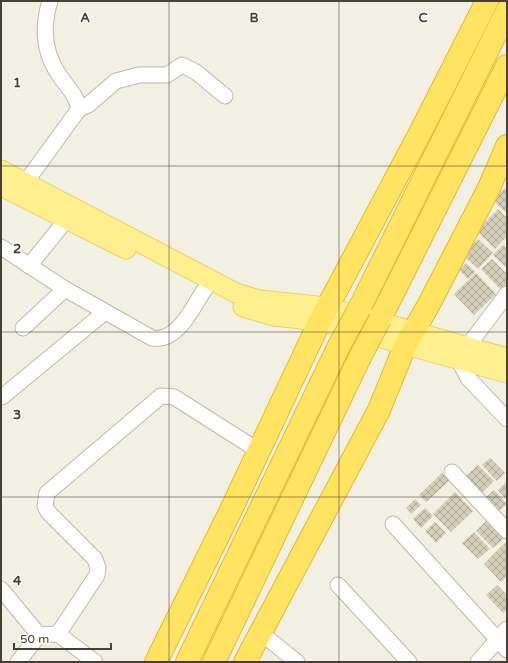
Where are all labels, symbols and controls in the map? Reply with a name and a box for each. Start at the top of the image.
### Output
text: A [80,10,90,26]
text: B [249,10,259,26]
text: C [418,10,428,26]
text: 1 [13,75,21,91]
text: 2 [13,241,21,257]
text: 3 [13,407,21,423]
text: 4 [13,573,22,589]
scale bar [14,625,111,651]
text: 50 m [20,632,49,646]

